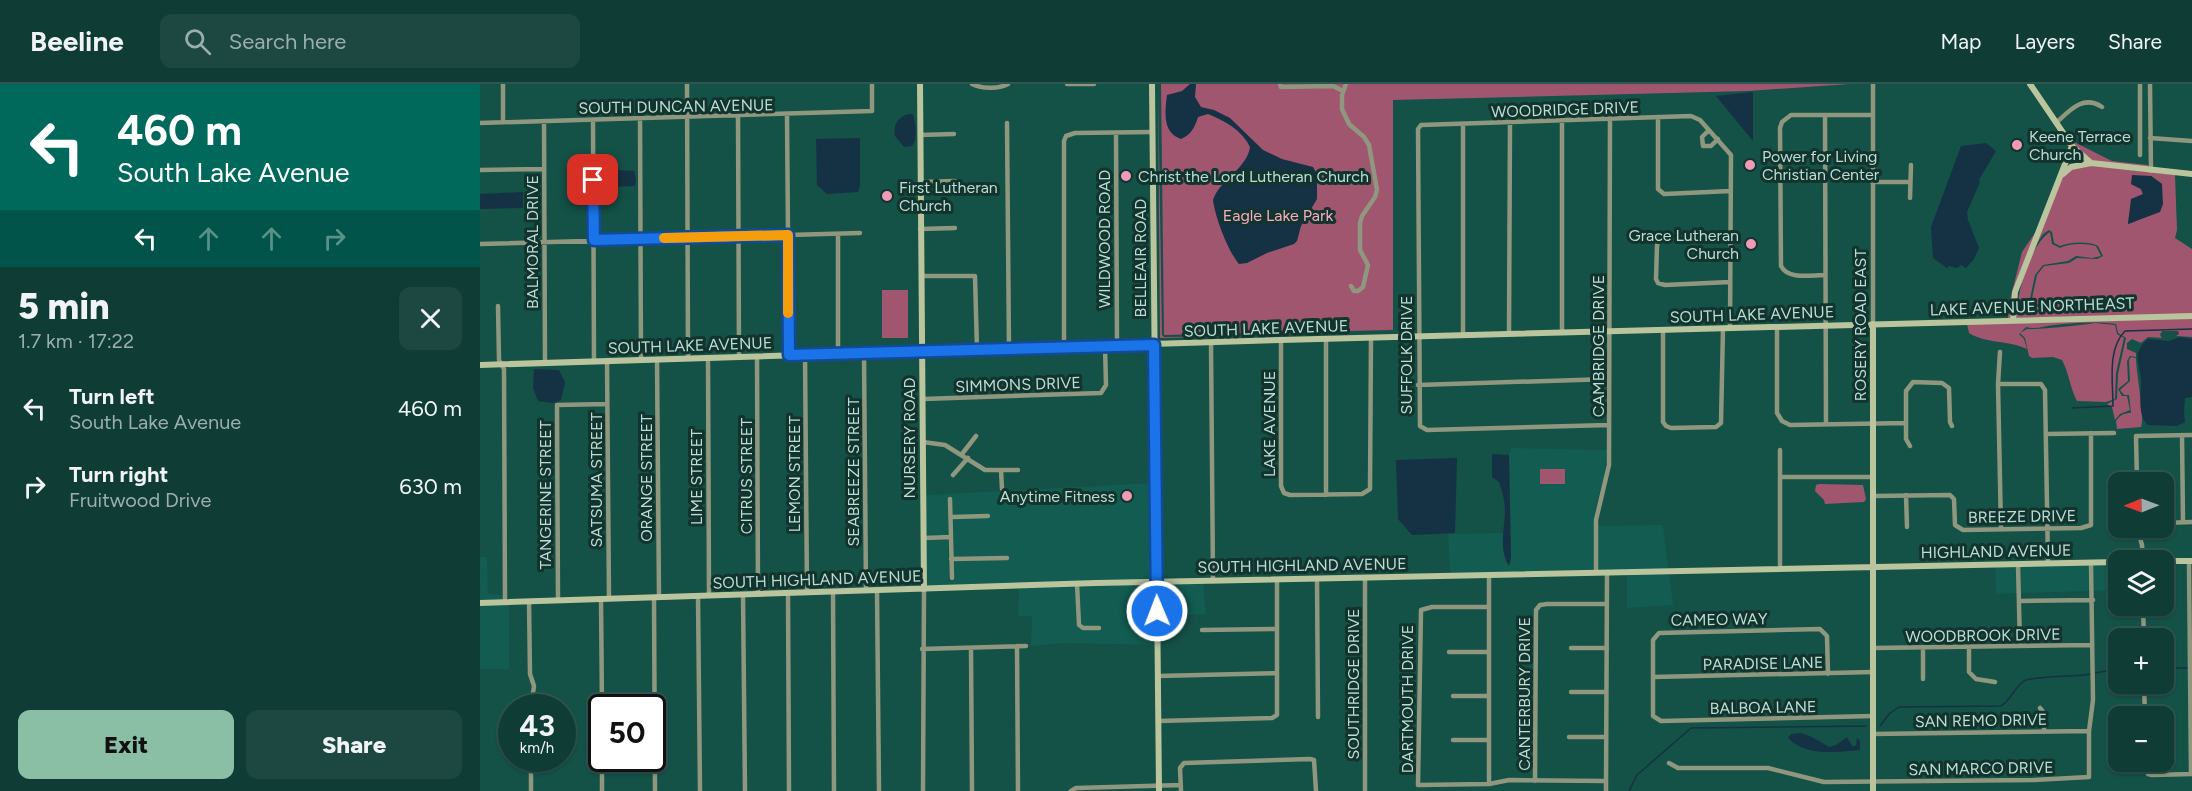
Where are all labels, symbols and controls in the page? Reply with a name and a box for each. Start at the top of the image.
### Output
search box [160,14,580,68]
text: Beeline [30,24,124,58]
icon: search [181,25,214,58]
text: Search here [229,28,346,55]
text: Map [1941,29,1981,54]
text: Layers [2014,29,2075,54]
text: Share [2108,29,2162,54]
street label: SOUTH DUNCAN AVENUE [578,95,774,118]
street label: WOODRIDGE DRIVE [1491,97,1639,122]
text: 460 m [117,105,242,156]
icon: left [18,108,96,186]
place label: Keene Terrace Church [2029,127,2131,164]
marker: Keene Terrace Church [2010,138,2024,152]
place label: Power for Living Christian Center [1762,147,1880,184]
pin [567,154,618,205]
text: South Lake Avenue [117,156,350,189]
marker: Power for Living Christian Center [1743,158,1757,172]
icon: arrive [576,163,609,196]
place label: Christ the Lord Lutheran Church [1138,167,1369,186]
marker: Christ the Lord Lutheran Church [1119,169,1133,183]
street label: WILDWOOD ROAD [1095,170,1114,308]
street label: BALMORAL DRIVE [523,175,542,309]
place label: First Lutheran Church [899,178,998,215]
marker: First Lutheran Church [880,189,894,203]
street label: BELLEAIR ROAD [1131,199,1150,317]
park label: Eagle Lake Park [1223,206,1333,225]
icon: left [129,222,162,255]
icon: ahead [192,222,225,255]
icon: ahead [255,222,288,255]
icon: right [318,222,351,255]
place label: Grace Lutheran Church [1628,226,1739,263]
marker: Grace Lutheran Church [1744,237,1758,251]
street label: ROSERY ROAD EAST [1851,249,1870,401]
street label: CAMBRIDGE DRIVE [1589,275,1608,417]
text: 5 min [18,285,110,328]
button: close [399,287,462,350]
street label: LAKE AVENUE NORTHEAST [1929,293,2135,320]
street label: SUFFOLK DRIVE [1397,296,1416,414]
street label: SOUTH LAKE AVENUE [1670,302,1835,327]
street label: SOUTH LAKE AVENUE [1184,316,1349,341]
text: 1.7 km · 17:22 [18,329,134,353]
street label: SOUTH LAKE AVENUE [608,333,773,358]
street label: LAKE AVENUE [1260,371,1279,477]
street label: SIMMONS DRIVE [955,373,1081,396]
street label: NURSERY ROAD [900,378,919,498]
text: Turn left [69,383,155,410]
icon: left [18,392,51,425]
text: 460 m [398,395,462,422]
street label: SEABREEZE STREET [844,397,863,547]
text: South Lake Avenue [69,410,241,434]
street label: SATSUMA STREET [587,412,606,548]
street label: ORANGE STREET [637,414,656,542]
street label: LEMON STREET [785,416,804,532]
street label: CITRUS STREET [737,418,756,534]
street label: TANGERINE STREET [536,420,555,570]
street label: LIME STREET [687,429,706,525]
text: Turn right [69,461,168,488]
icon: right [18,470,51,503]
north arrow [2108,472,2174,538]
map controls [2108,472,2174,772]
text: 630 m [399,473,462,500]
place label: Anytime Fitness [1000,487,1115,506]
text: Fruitwood Drive [69,488,211,512]
marker: Anytime Fitness [1120,489,1134,503]
street label: BREEZE DRIVE [1968,506,2076,527]
street label: HIGHLAND AVENUE [1920,541,2072,562]
button: layers [2108,550,2174,616]
street label: SOUTH HIGHLAND AVENUE [1197,554,1407,577]
street label: SOUTH HIGHLAND AVENUE [712,566,922,593]
position arrow [1125,579,1189,643]
street label: SOUTHRIDGE DRIVE [1344,608,1363,760]
street label: CAMEO WAY [1670,609,1768,630]
street label: CANTERBURY DRIVE [1515,617,1534,771]
street label: DARTMOUTH DRIVE [1398,625,1417,773]
street label: WOODBROOK DRIVE [1905,625,2061,646]
button: + [2108,628,2174,694]
street label: PARADISE LANE [1703,653,1823,674]
speed limit sign: 50 [588,694,666,772]
street label: BALBOA LANE [1709,697,1817,718]
button: − [2108,706,2174,772]
text: 43 [519,707,555,744]
button: Exit [18,710,234,779]
button: Share [246,710,462,779]
street label: SAN REMO DRIVE [1915,710,2047,731]
text: km/h [520,739,554,757]
street label: SAN MARCO DRIVE [1908,758,2054,779]

